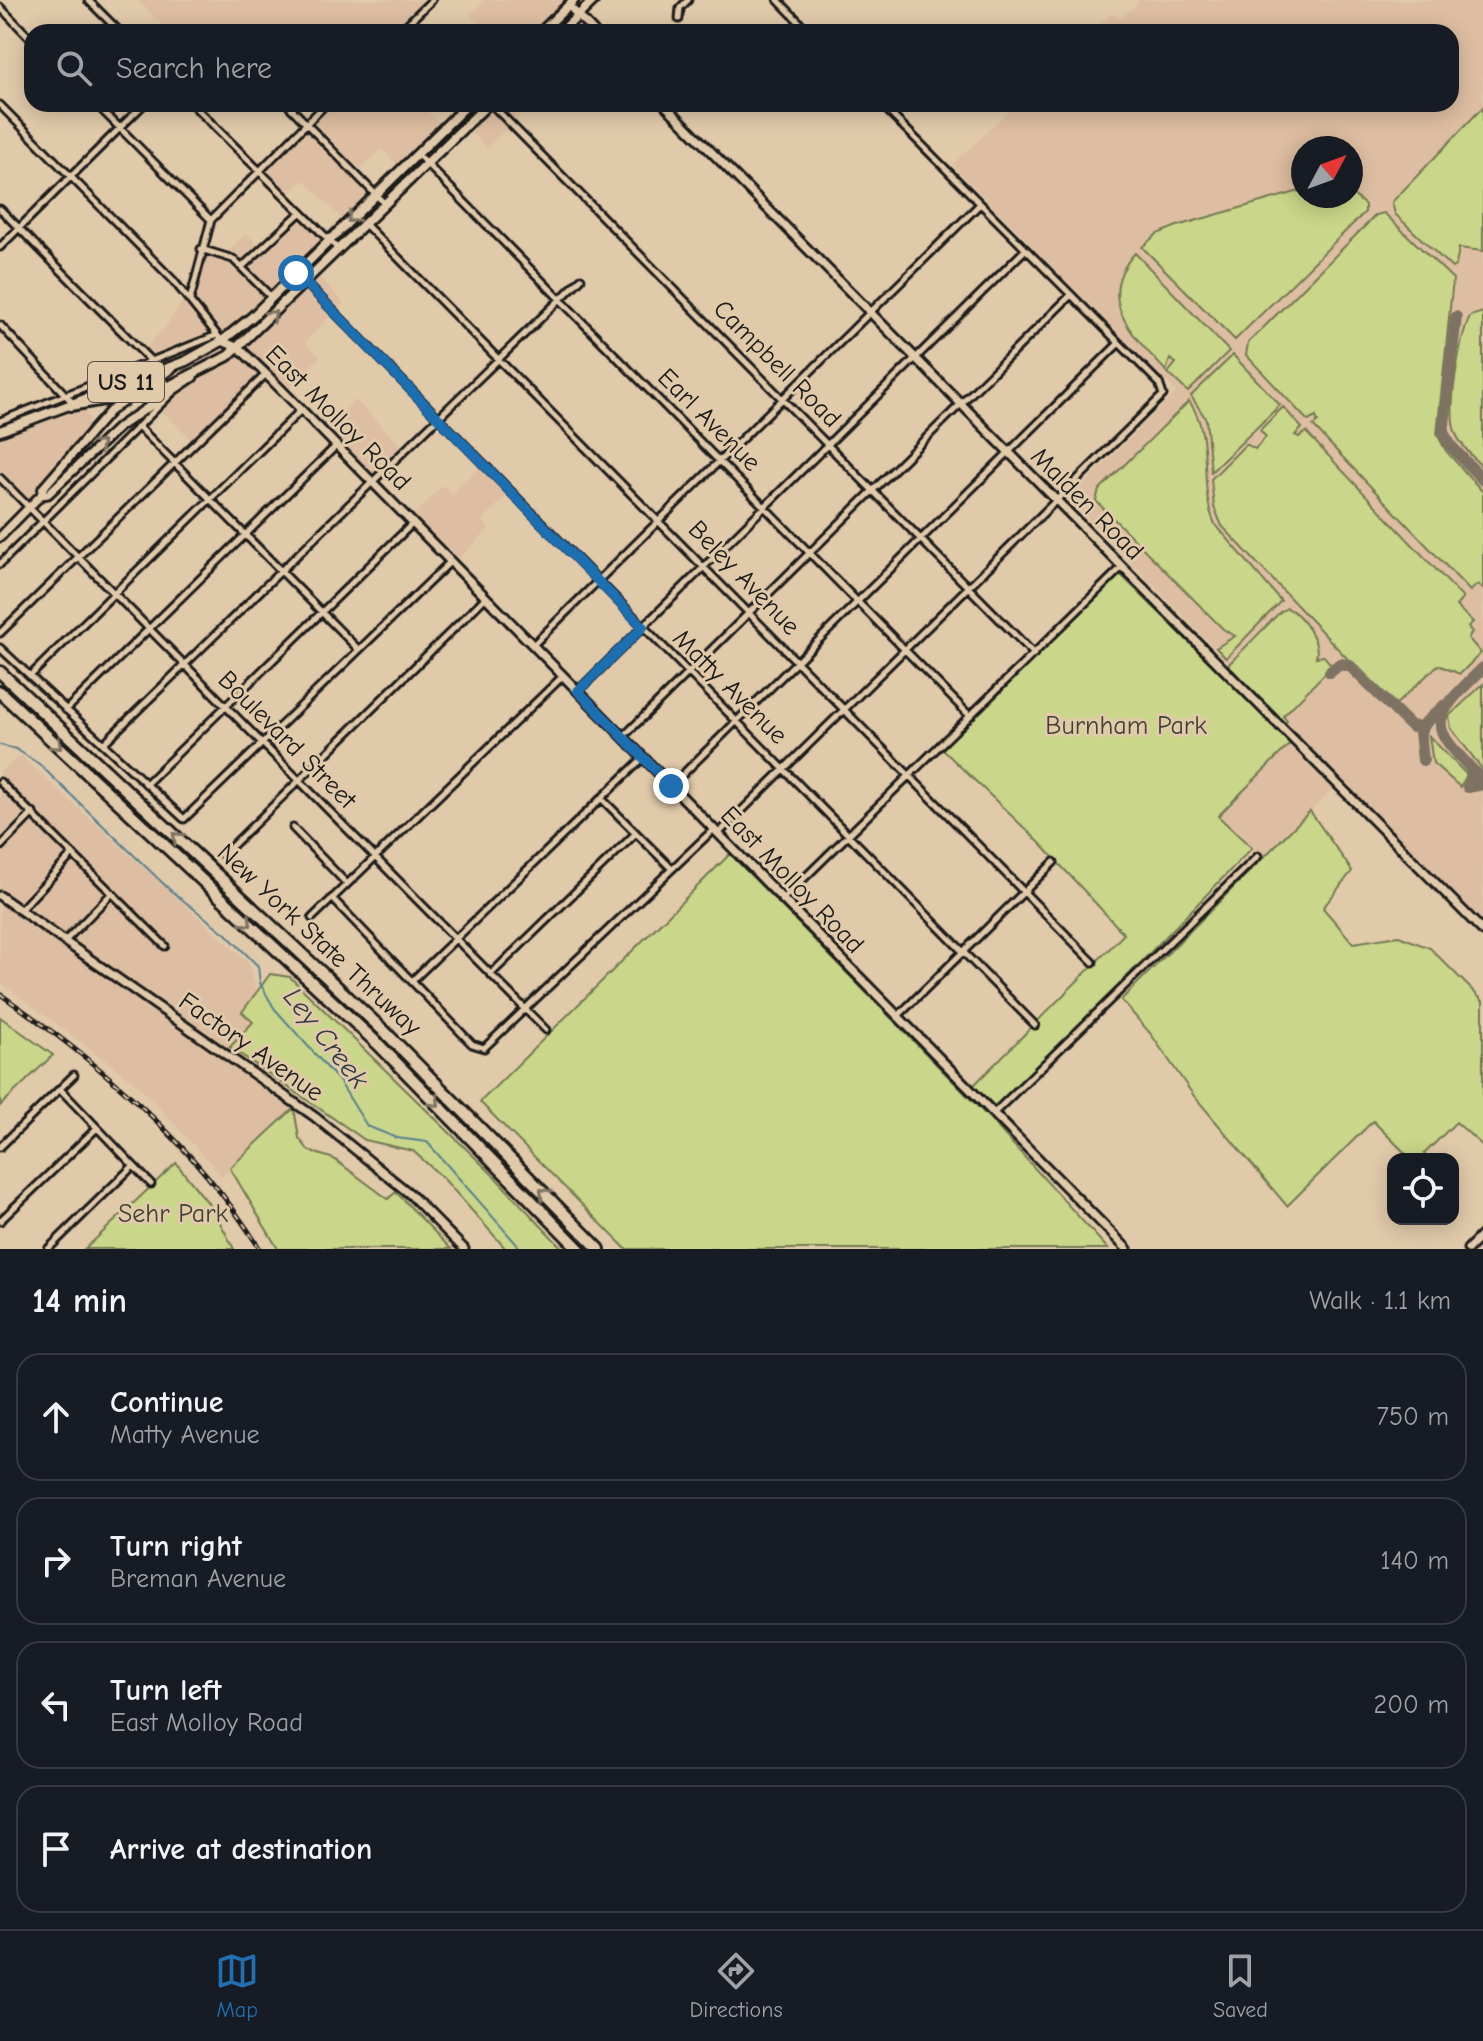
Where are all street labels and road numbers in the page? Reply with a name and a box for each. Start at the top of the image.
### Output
street label: Campbell Road [707,294,847,434]
street label: East Molloy Road [259,339,417,497]
road number: US 11 [88,362,164,402]
street label: Earl Avenue [651,362,767,478]
street label: Malden Road [1024,441,1150,567]
street label: Beley Avenue [682,515,806,641]
street label: Matty Avenue [667,624,793,750]
street label: Boulevard Street [212,665,363,816]
street label: East Molloy Road [714,800,870,960]
street label: New York State Thruway [211,838,427,1043]
street label: Factory Avenue [173,986,329,1108]

